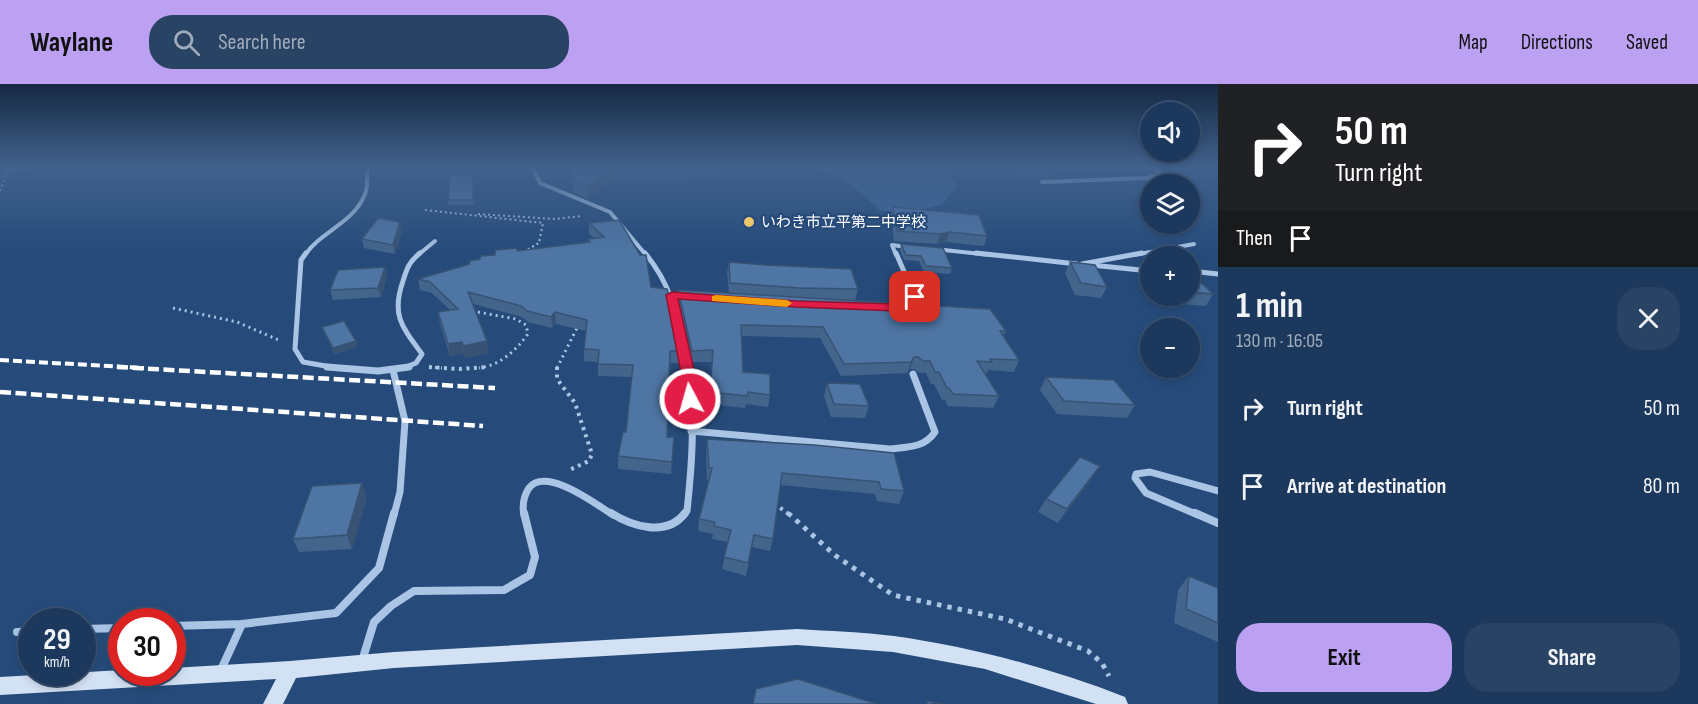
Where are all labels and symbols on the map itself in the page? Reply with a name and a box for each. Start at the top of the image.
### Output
place label: いわき市立平第二中学校 [761,213,926,232]
marker: いわき市立平第二中学校 [742,215,756,229]
pin [889,271,940,322]
position arrow [658,367,722,431]
speed limit sign: 30 [108,608,186,686]

